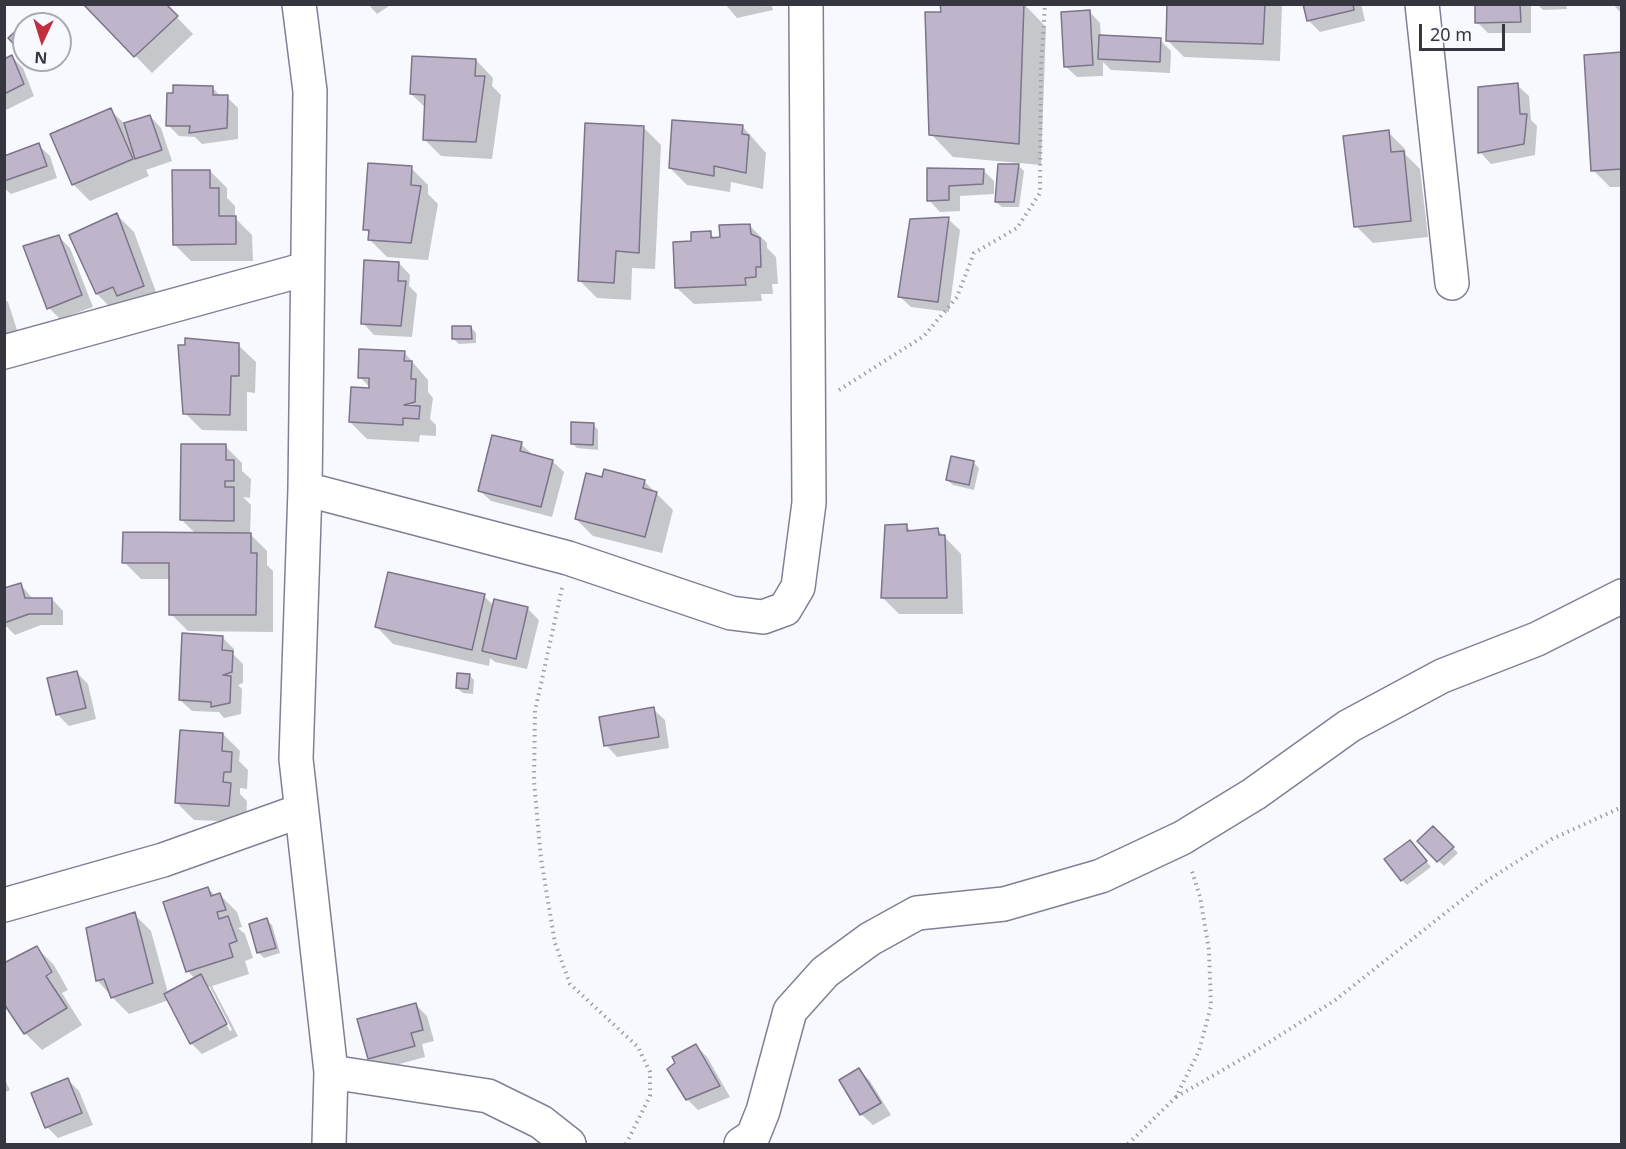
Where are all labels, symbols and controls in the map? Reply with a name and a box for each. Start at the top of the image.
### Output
north arrow [12,12,72,72]
scale bar [1422,12,1508,50]
text: 20 m [1430,22,1472,46]
text: N [34,47,48,69]

